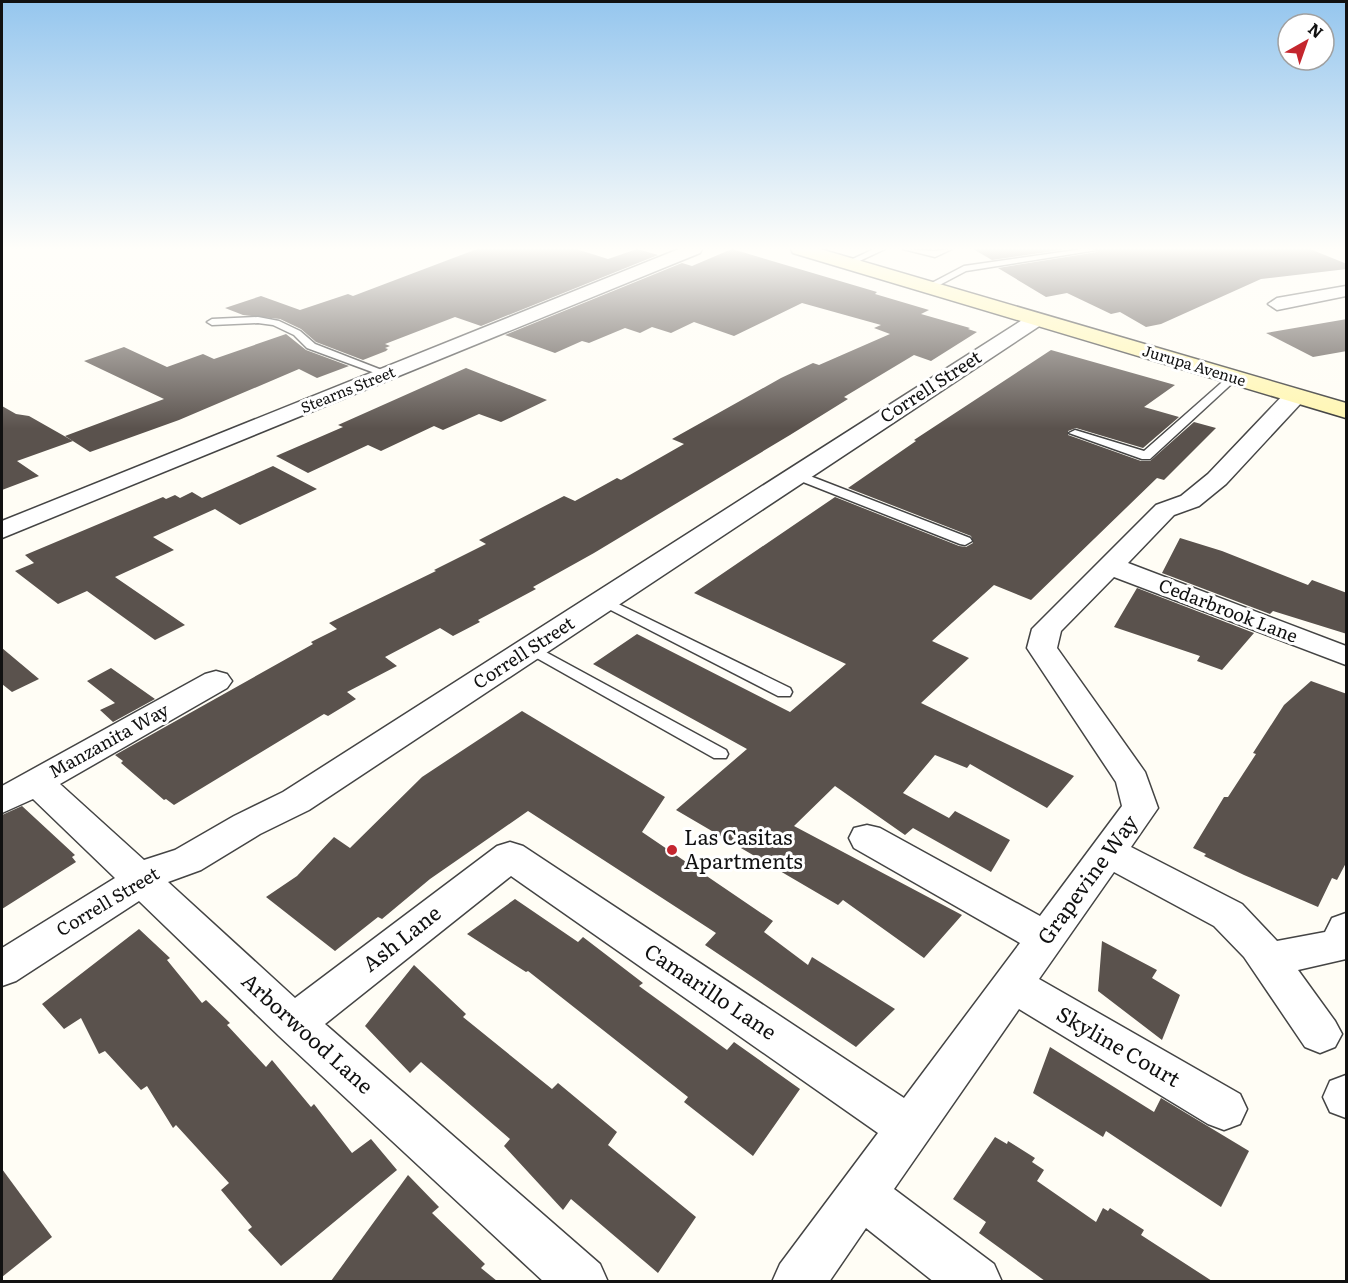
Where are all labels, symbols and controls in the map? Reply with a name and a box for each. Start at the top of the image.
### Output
north arrow [1276,12,1336,72]
text: N [1303,16,1329,43]
street label: Jurupa Avenue [1140,338,1249,391]
street label: Correll Street [874,342,987,429]
street label: Stearns Street [297,359,398,418]
street label: Cedarbrook Lane [1155,571,1302,649]
street label: Correll Street [467,608,580,695]
street label: Manzanita Way [43,695,174,784]
street label: Grapevine Way [1028,807,1144,950]
place label: Las Casitas Apartments [684,820,803,875]
marker: Las Casitas Apartments [665,843,679,857]
street label: Correll Street [51,859,165,942]
street label: Ash Lane [355,896,446,978]
street label: Camarillo Lane [639,934,784,1046]
street label: Arborwood Lane [236,964,381,1100]
street label: Skyline Court [1052,997,1187,1093]

